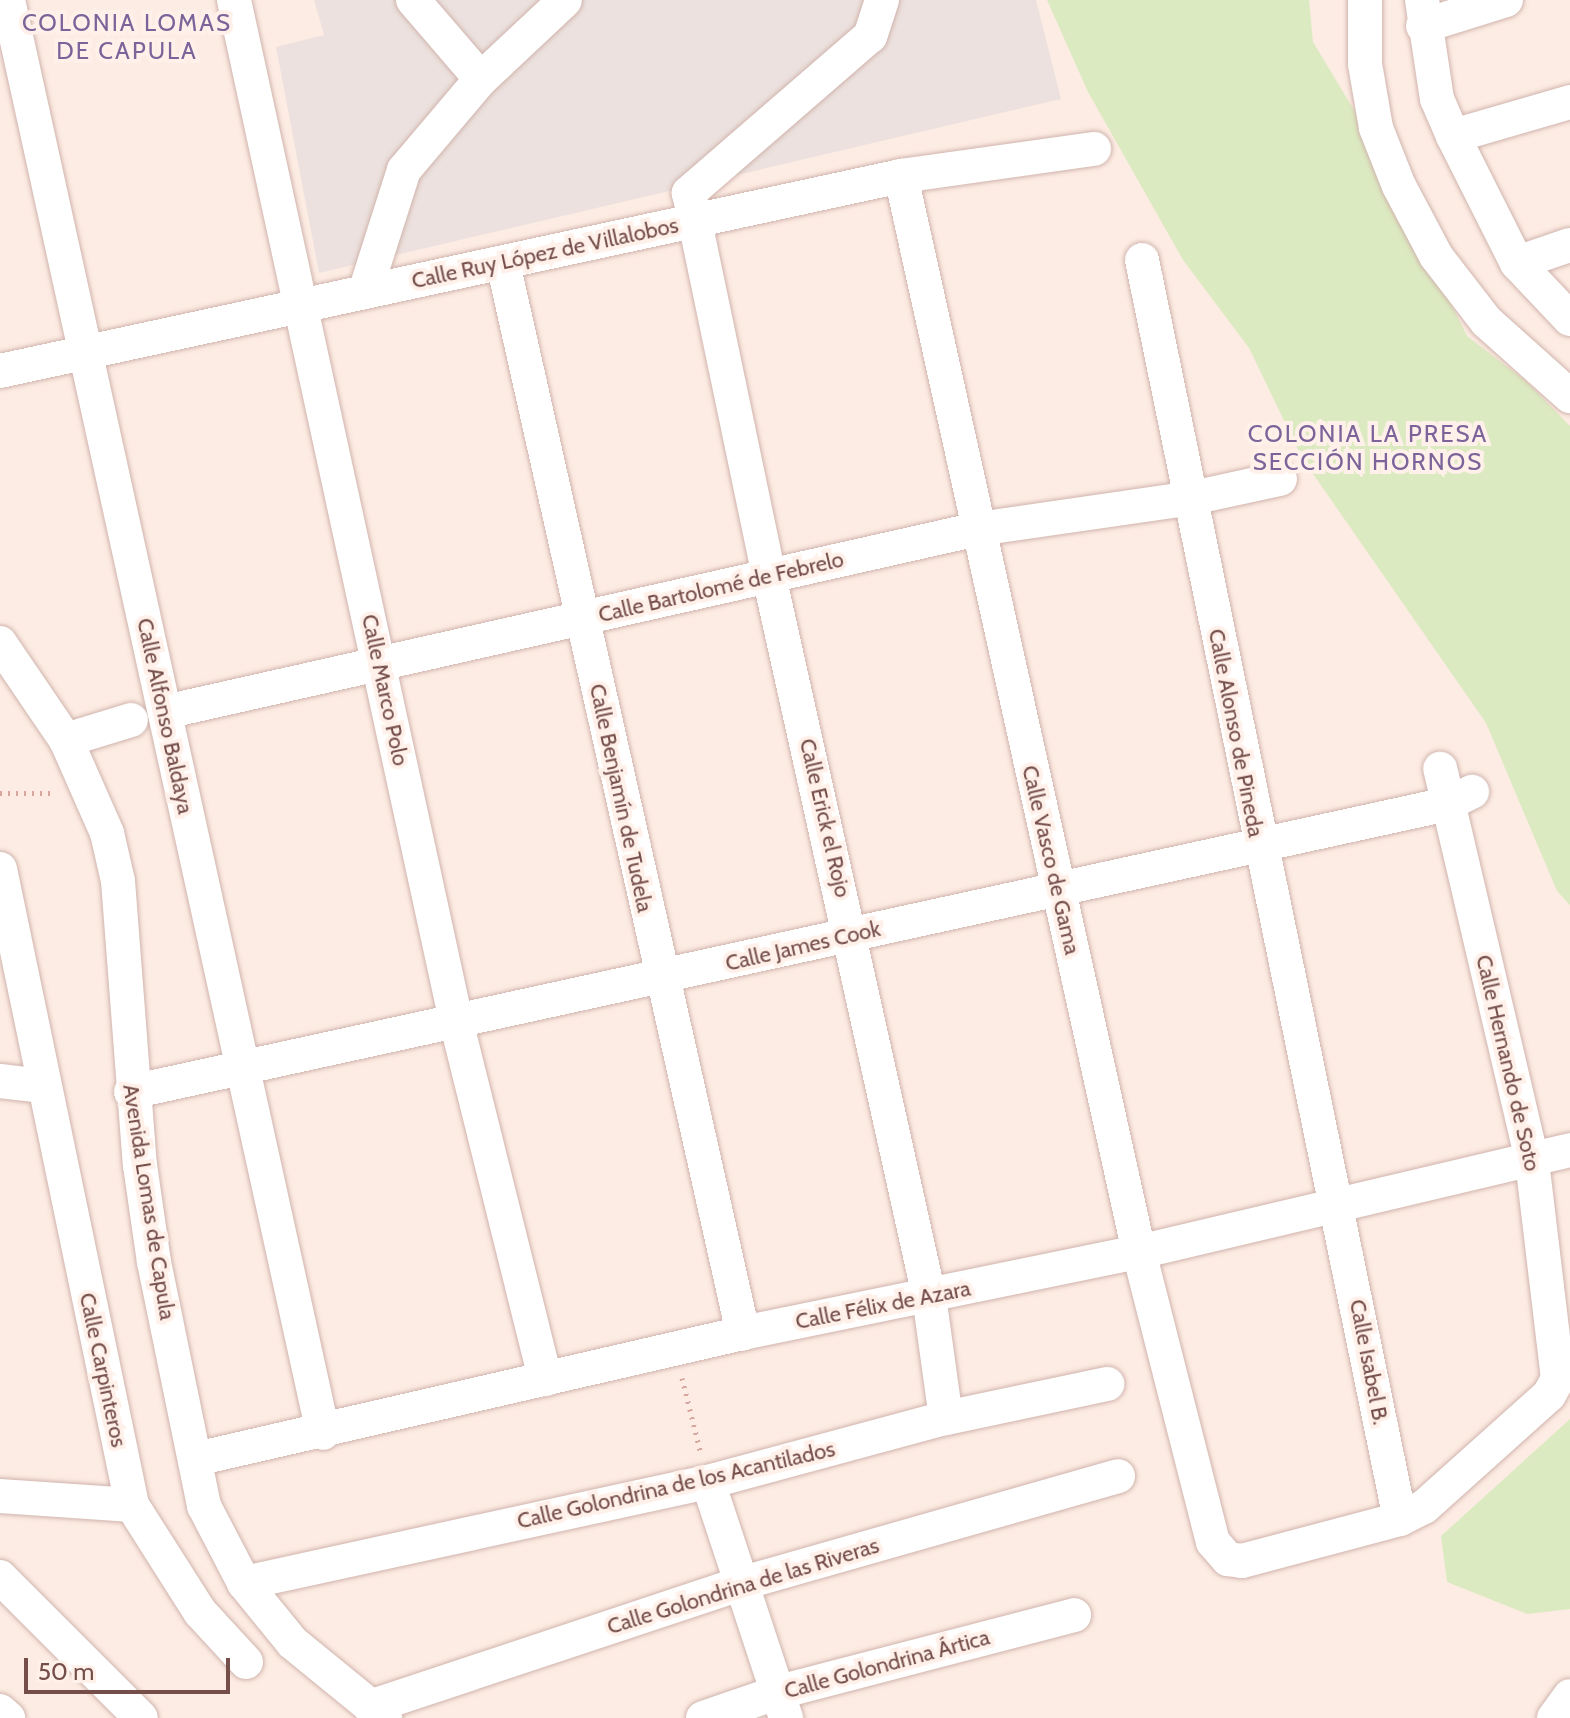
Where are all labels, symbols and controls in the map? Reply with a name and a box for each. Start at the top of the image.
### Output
district label: COLONIA LOMAS DE CAPULA [22,9,232,65]
street label: Calle Ruy López de Villalobos [409,212,681,294]
district label: COLONIA LA PRESA SECCIÓN HORNOS [1248,420,1488,476]
street label: Calle Bartolomé de Febrelo [596,546,846,628]
street label: Calle Marco Polo [356,612,414,768]
street label: Calle Alfonso Baldaya [131,616,199,816]
street label: Calle Alonso de Pineda [1203,627,1269,839]
street label: Calle Benjamín de Tudela [584,681,658,915]
street label: Calle Erick el Rojo [794,736,856,900]
street label: Calle Vasco de Gama [1016,763,1086,957]
street label: Calle James Cook [723,915,883,977]
street label: Calle Hernando de Soto [1470,952,1546,1174]
street label: Avenida Lomas de Capula [117,1082,181,1322]
street label: Calle Félix de Azara [793,1275,973,1335]
street label: Calle Carpinteros [74,1290,132,1450]
street label: Calle Isabel B. [1344,1297,1394,1427]
street label: Calle Golondrina de los Acantilados [515,1436,837,1534]
street label: Calle Golondrina de las Riveras [604,1532,882,1640]
street label: Calle Golondrina Ártica [781,1624,993,1704]
scale bar [28,1642,234,1692]
text: 50 m [38,1657,94,1686]

